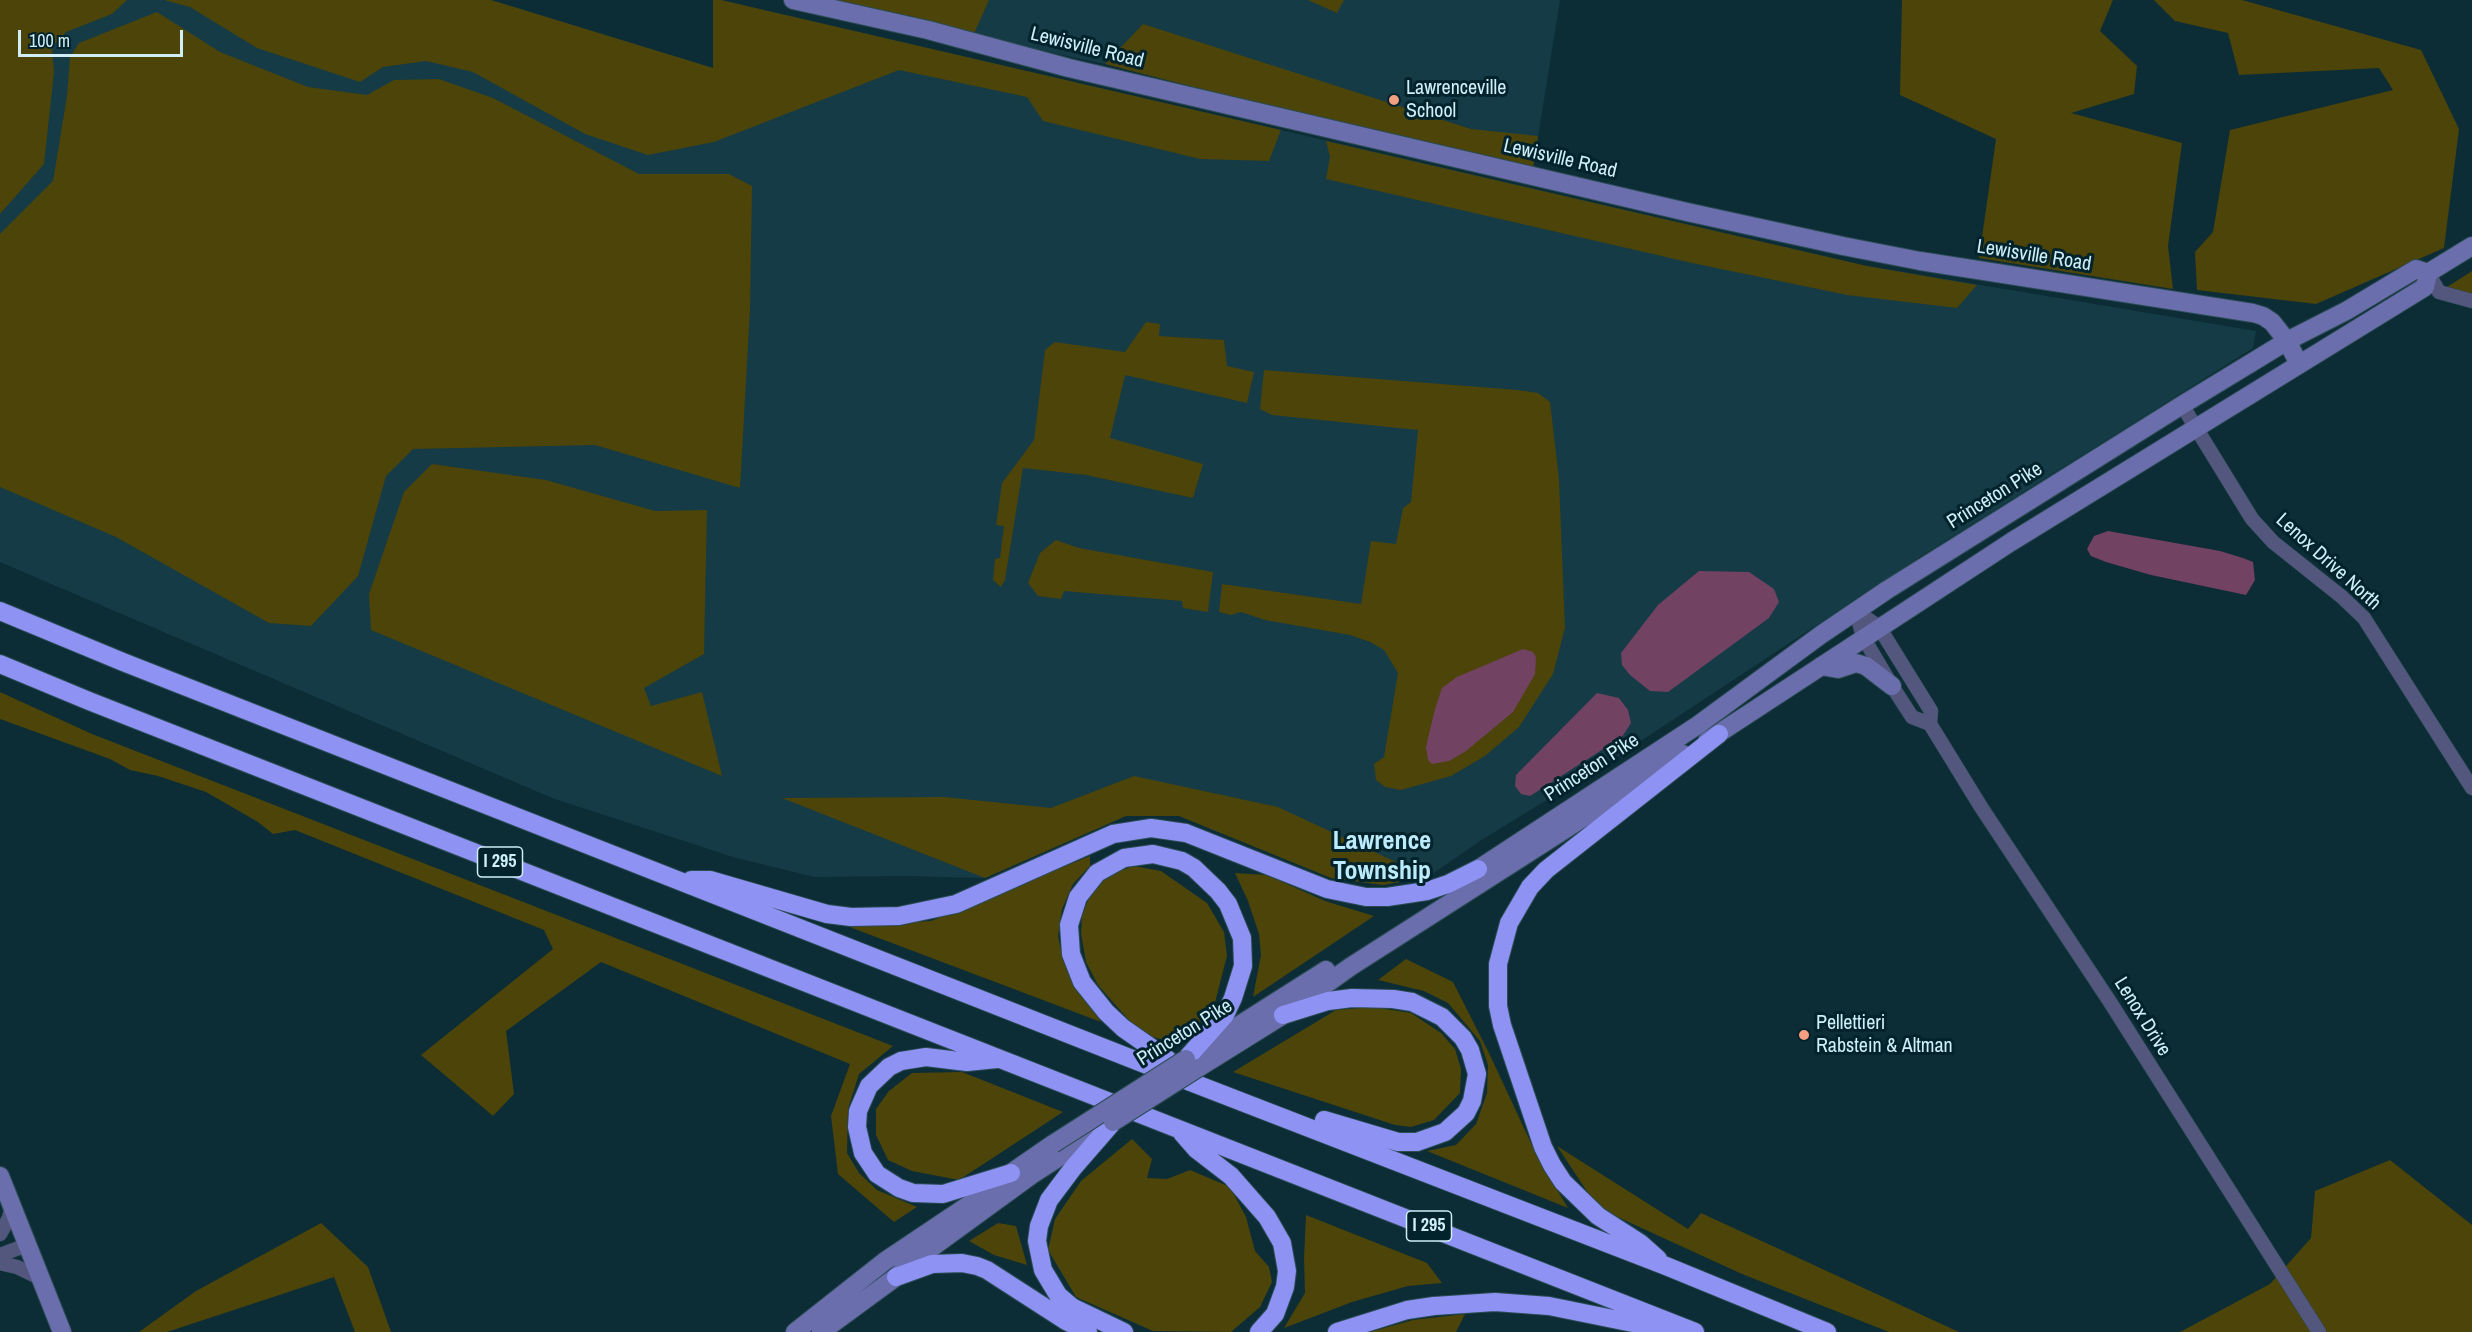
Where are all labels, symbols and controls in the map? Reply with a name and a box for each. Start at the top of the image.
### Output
scale bar [21,18,186,56]
street label: Lewisville Road [1028,22,1146,74]
text: 100 m [29,28,70,53]
place label: Lawrenceville School [1406,77,1506,124]
marker: Lawrenceville School [1387,93,1401,107]
street label: Lewisville Road [1501,134,1619,184]
street label: Lewisville Road [1975,235,2093,277]
street label: Princeton Pike [1943,457,2047,535]
street label: Lenox Drive North [2271,509,2385,615]
street label: Princeton Pike [1540,729,1644,807]
district label: Lawrence Township [1333,826,1431,888]
road number: I 295 [478,847,522,877]
street label: Lenox Drive [2108,973,2176,1061]
street label: Princeton Pike [1133,994,1237,1072]
place label: Pellettieri Rabstein & Altman [1816,1012,1953,1059]
marker: Pellettieri Rabstein & Altman [1797,1028,1811,1042]
road number: I 295 [1406,1211,1452,1241]

